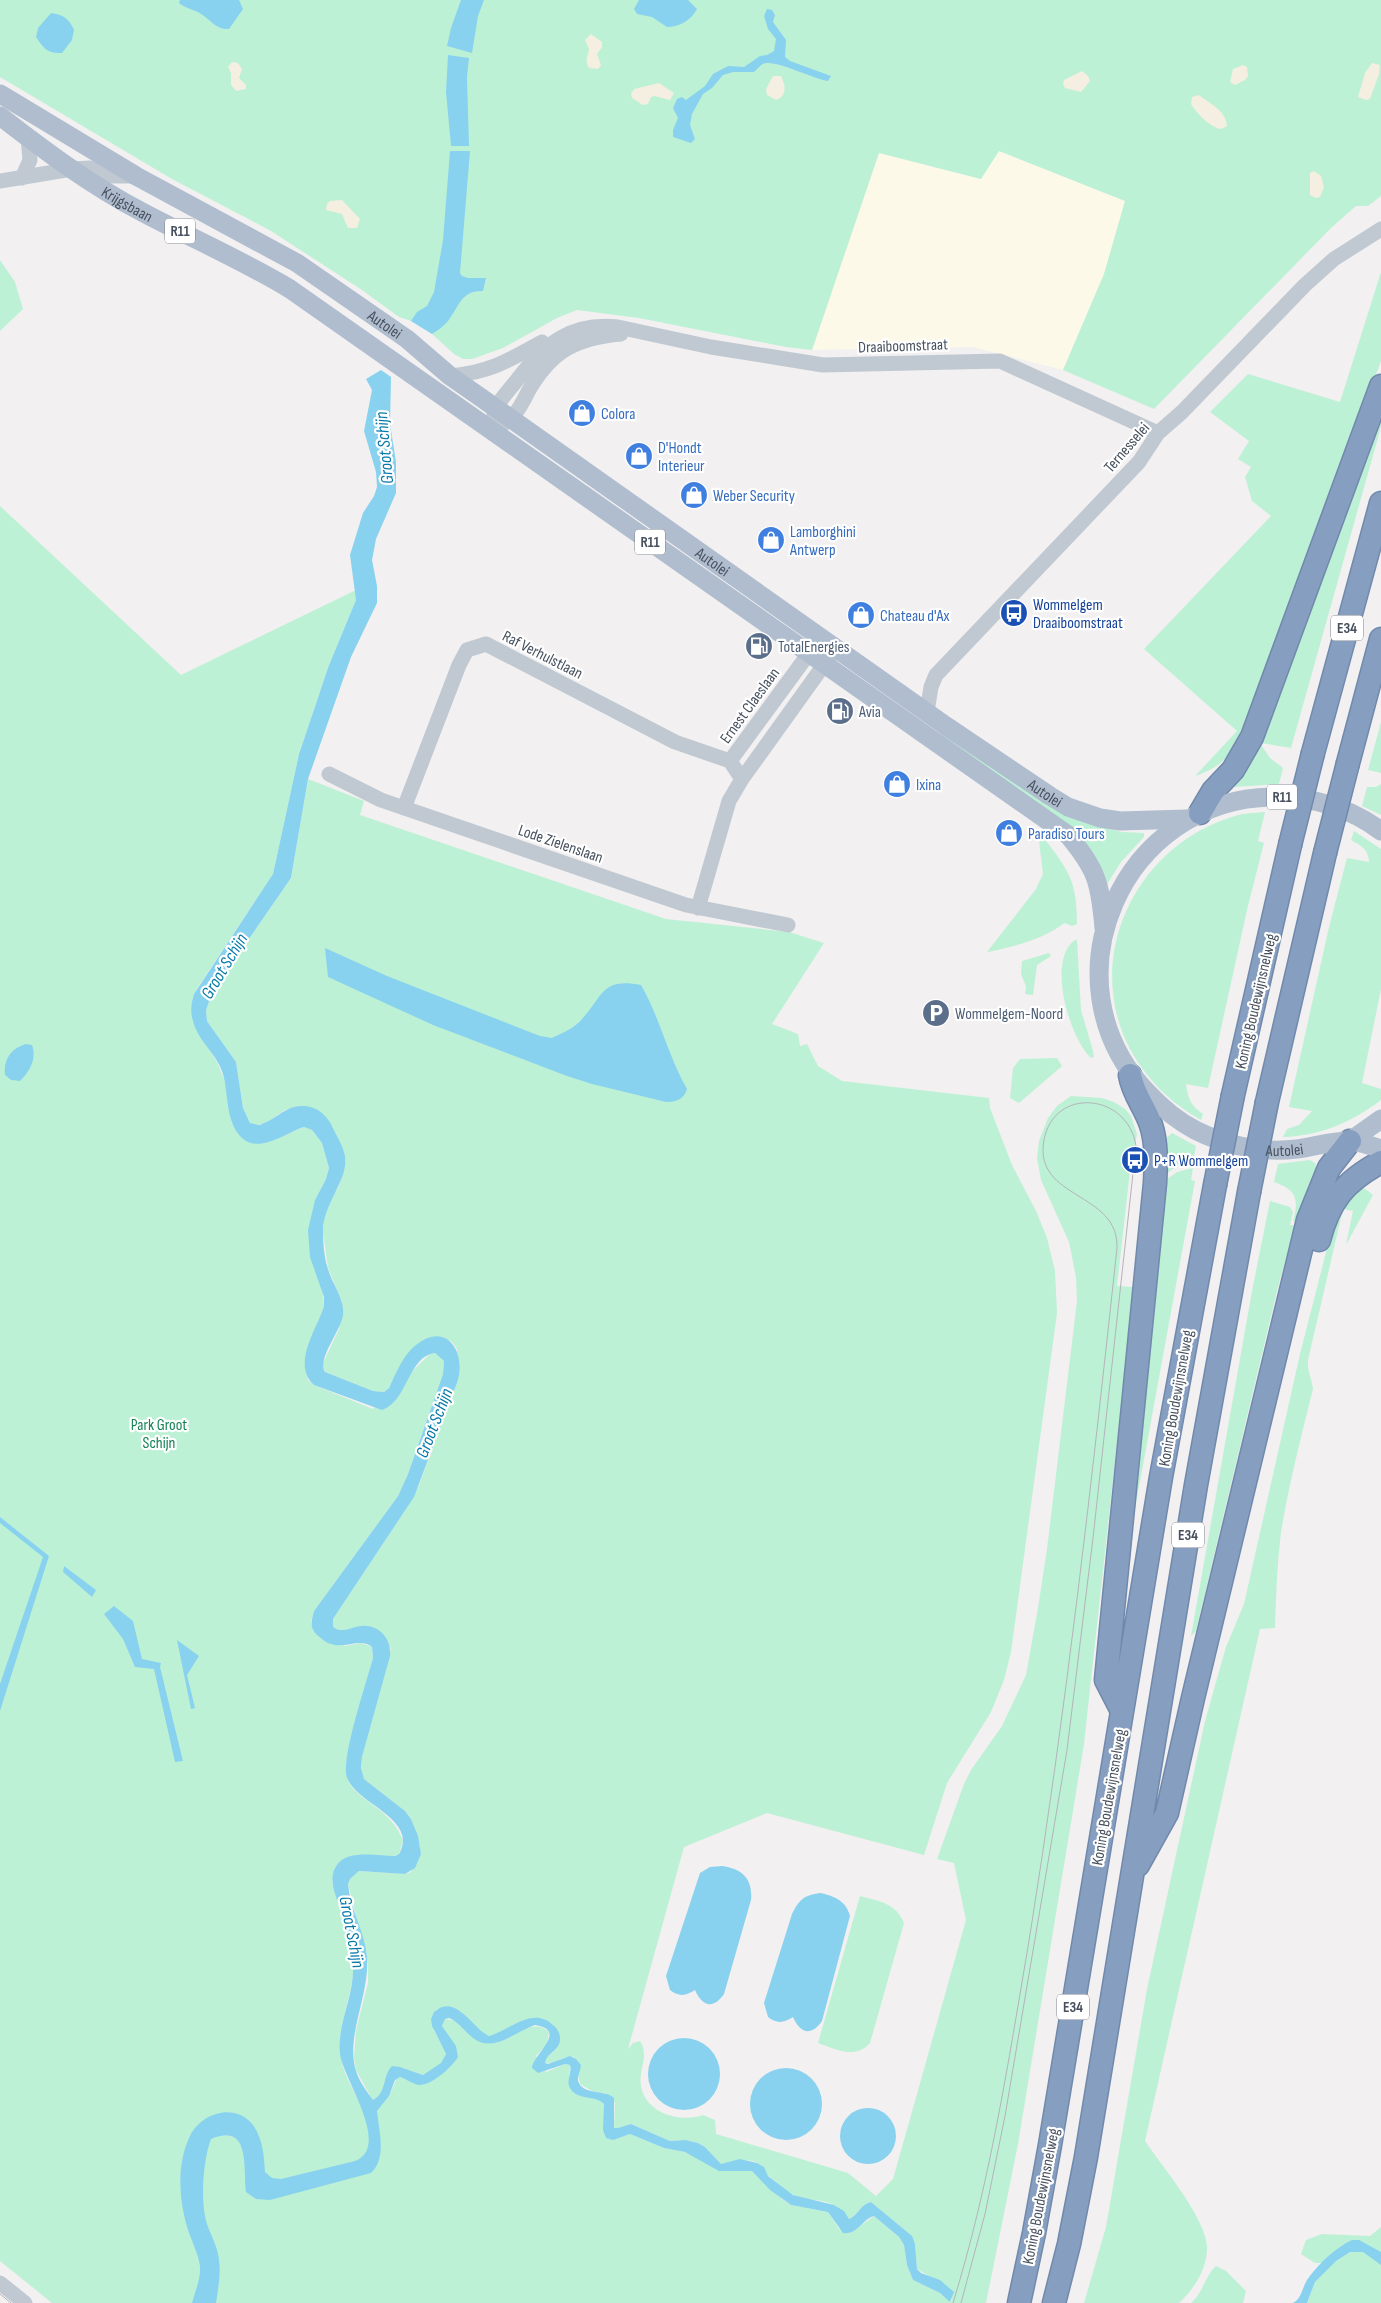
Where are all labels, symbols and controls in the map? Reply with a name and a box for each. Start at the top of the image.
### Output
street label: Krijgsbaan [98,183,156,227]
road number: R11 [165,218,195,244]
street label: Autolei [363,306,405,344]
street label: Draaiboomstraat [858,335,948,358]
shop icon: Colora [567,398,597,428]
place label: Colora [601,405,635,424]
water label: Groot Schijn [371,410,398,485]
street label: Ternesselei [1100,419,1154,477]
place label: D'Hondt Interieur [658,439,705,476]
shop icon: D'Hondt Interieur [624,441,654,471]
shop icon: Weber Security [679,480,709,510]
place label: Weber Security [713,487,795,506]
place label: Lamborghini Antwerp [789,523,856,560]
shop icon: Lamborghini Antwerp [756,525,786,555]
road number: R11 [635,530,665,554]
street label: Autolei [691,544,733,581]
place label: Wommelgem Draaiboomstraat [1033,596,1123,633]
bus stop icon: Wommelgem Draaiboomstraat [999,598,1029,628]
shop icon: Chateau d'Ax [846,600,876,630]
place label: Chateau d'Ax [880,607,950,626]
road number: E34 [1331,616,1363,640]
street label: Raf Verhulstlaan [499,627,586,684]
fuel station icon: TotalEnergies [744,631,774,661]
place label: TotalEnergies [778,638,850,657]
street label: Ernest Claeslaan [716,664,784,747]
fuel station icon: Avia [825,696,855,726]
place label: Avia [858,703,881,722]
shop icon: Ixina [882,769,912,799]
street label: Autolei [1023,775,1065,812]
place label: Ixina [916,776,941,795]
road number: R11 [1267,784,1297,810]
shop icon: Paradiso Tours [994,818,1024,848]
street label: Lode Zielenslaan [516,821,605,868]
place label: Paradiso Tours [1028,825,1105,844]
water label: Groot Schijn [197,929,252,1003]
street label: Koning Boudewijnsnelweg [1232,932,1281,1071]
parking icon: Wommelgem-Noord [921,998,951,1028]
place label: Wommelgem-Noord [955,1005,1063,1024]
street label: Autolei [1264,1140,1305,1161]
bus stop icon: P+R Wommelgem [1120,1145,1150,1175]
place label: P+R Wommelgem [1154,1152,1248,1171]
street label: Koning Boudewijnsnelweg [1155,1329,1198,1468]
water label: Groot Schijn [412,1385,457,1461]
park label: Park Groot Schijn [131,1416,187,1453]
road number: E34 [1172,1522,1204,1548]
street label: Koning Boudewijnsnelweg [1088,1728,1131,1867]
water label: Groot Schijn [334,1894,369,1970]
road number: E34 [1057,1994,1089,2020]
street label: Koning Boudewijnsnelweg [1019,2127,1064,2266]

